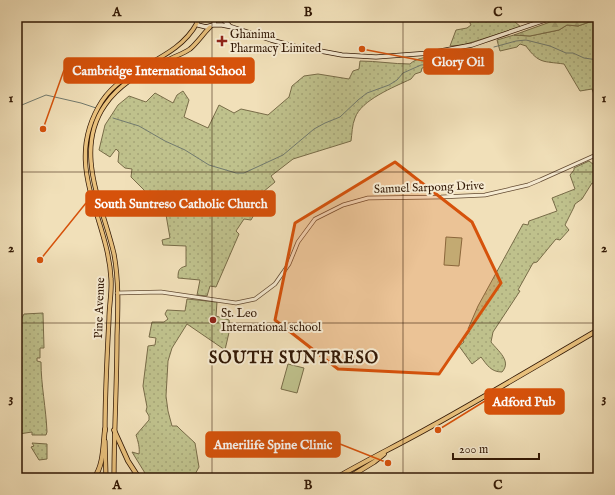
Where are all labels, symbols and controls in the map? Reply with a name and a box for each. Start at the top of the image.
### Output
text: A [112,4,123,21]
text: B [304,4,313,21]
text: C [493,4,503,21]
place label: Ghanima Pharmacy Limited [230,27,322,56]
marker: Ghanima Pharmacy Limited [217,36,227,46]
callout: Glory Oil [424,49,493,74]
text: Glory Oil [432,54,485,71]
callout: Cambridge International School [64,58,254,83]
text: Cambridge International School [72,63,246,80]
text: 1 [9,90,14,107]
text: 1 [602,90,607,107]
street label: Samuel Sarpong Drive [374,178,485,198]
callout: South Suntreso Catholic Church [86,191,275,216]
text: South Suntreso Catholic Church [94,196,269,213]
text: 2 [8,240,14,257]
text: 2 [601,240,607,257]
street label: Pine Avenue [91,277,108,339]
place label: St. Leo International school [221,306,322,335]
marker: St. Leo International school [208,315,218,325]
district label: SOUTH SUNTRESO [209,349,379,369]
callout: Adford Pub [485,389,564,414]
text: 3 [9,390,14,407]
text: 3 [602,390,607,407]
text: Adford Pub [491,394,556,411]
callout: Amerilife Spine Clinic [206,432,340,457]
scale bar [453,435,539,461]
text: Amerilife Spine Clinic [213,437,333,454]
text: 200 m [459,442,488,457]
text: A [112,477,123,494]
text: B [304,477,313,494]
text: C [493,477,503,494]

